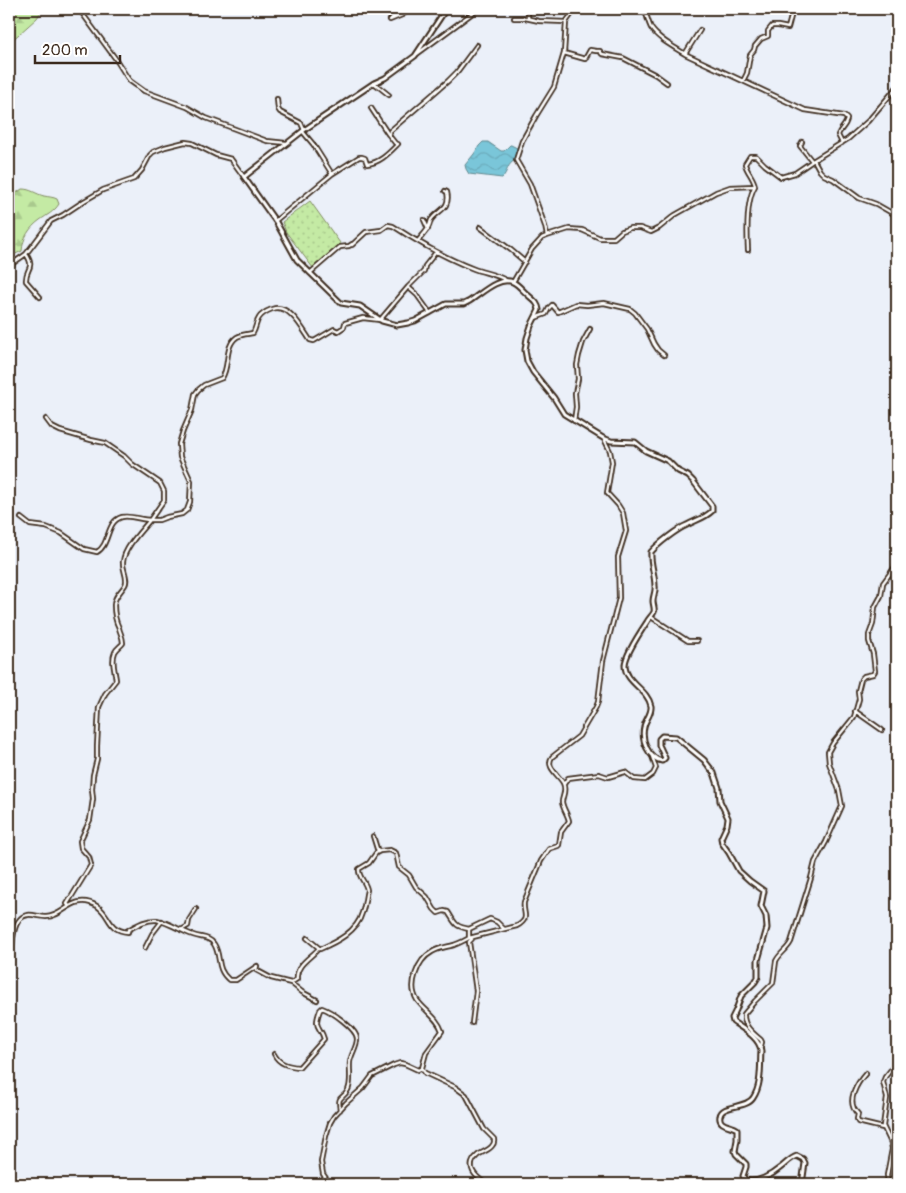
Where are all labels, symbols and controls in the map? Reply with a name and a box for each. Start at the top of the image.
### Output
scale bar [35,32,120,64]
text: 200 m [42,41,87,60]

